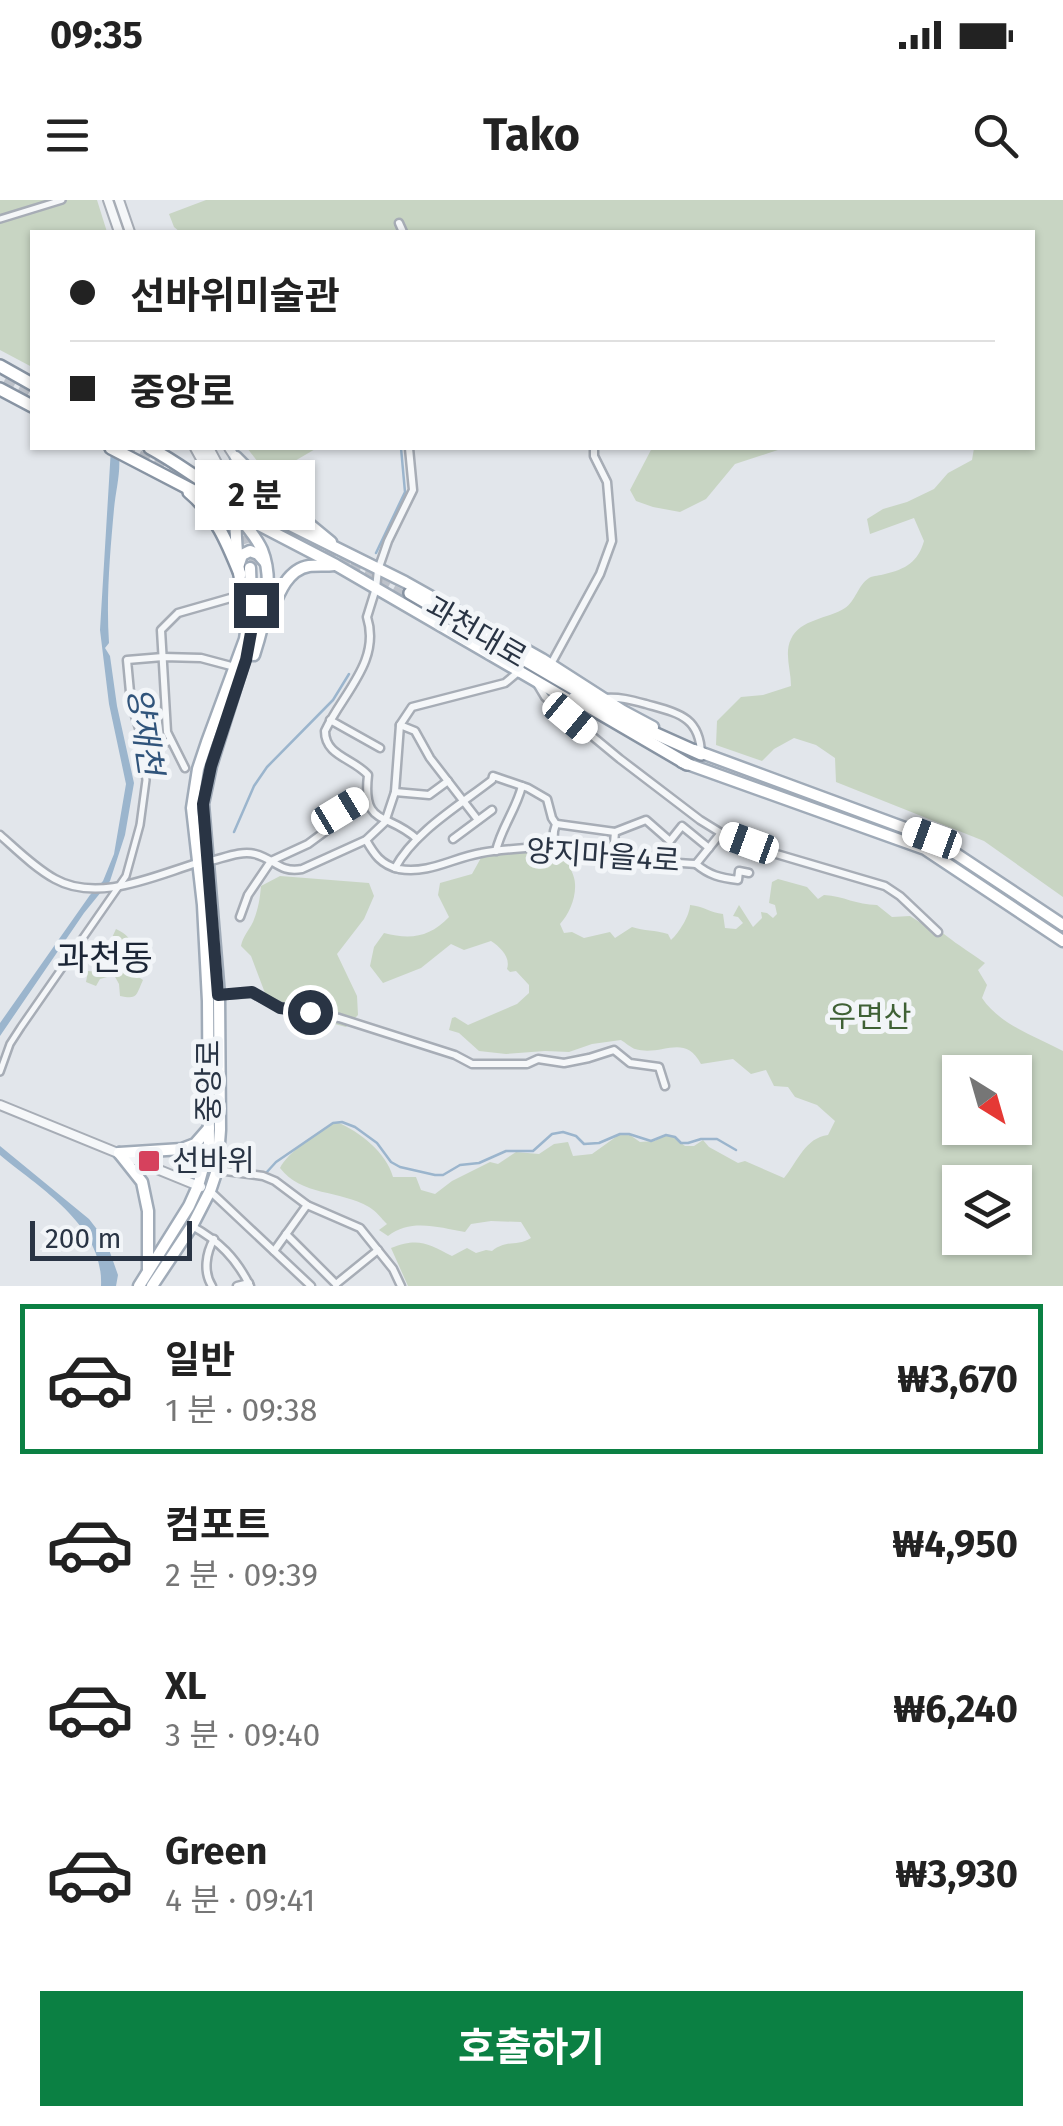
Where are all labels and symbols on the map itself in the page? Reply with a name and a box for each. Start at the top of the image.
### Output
callout: 2 분 [196,460,316,530]
route end [234,583,279,628]
street label: 과천대로 [419,589,533,675]
water label: 양재천 [120,685,170,781]
car [537,687,603,749]
car [307,783,373,839]
car [899,814,965,862]
car [716,819,782,867]
street label: 양지마을4로 [525,833,681,879]
district label: 과천동 [57,937,153,979]
route start [288,990,333,1035]
park label: 우면산 [829,999,911,1035]
street label: 중앙로 [191,1040,227,1122]
north arrow [942,1055,1032,1145]
place label: 선바위 [172,1143,255,1179]
marker: 선바위 [136,1148,162,1174]
scale bar [30,1216,192,1260]

